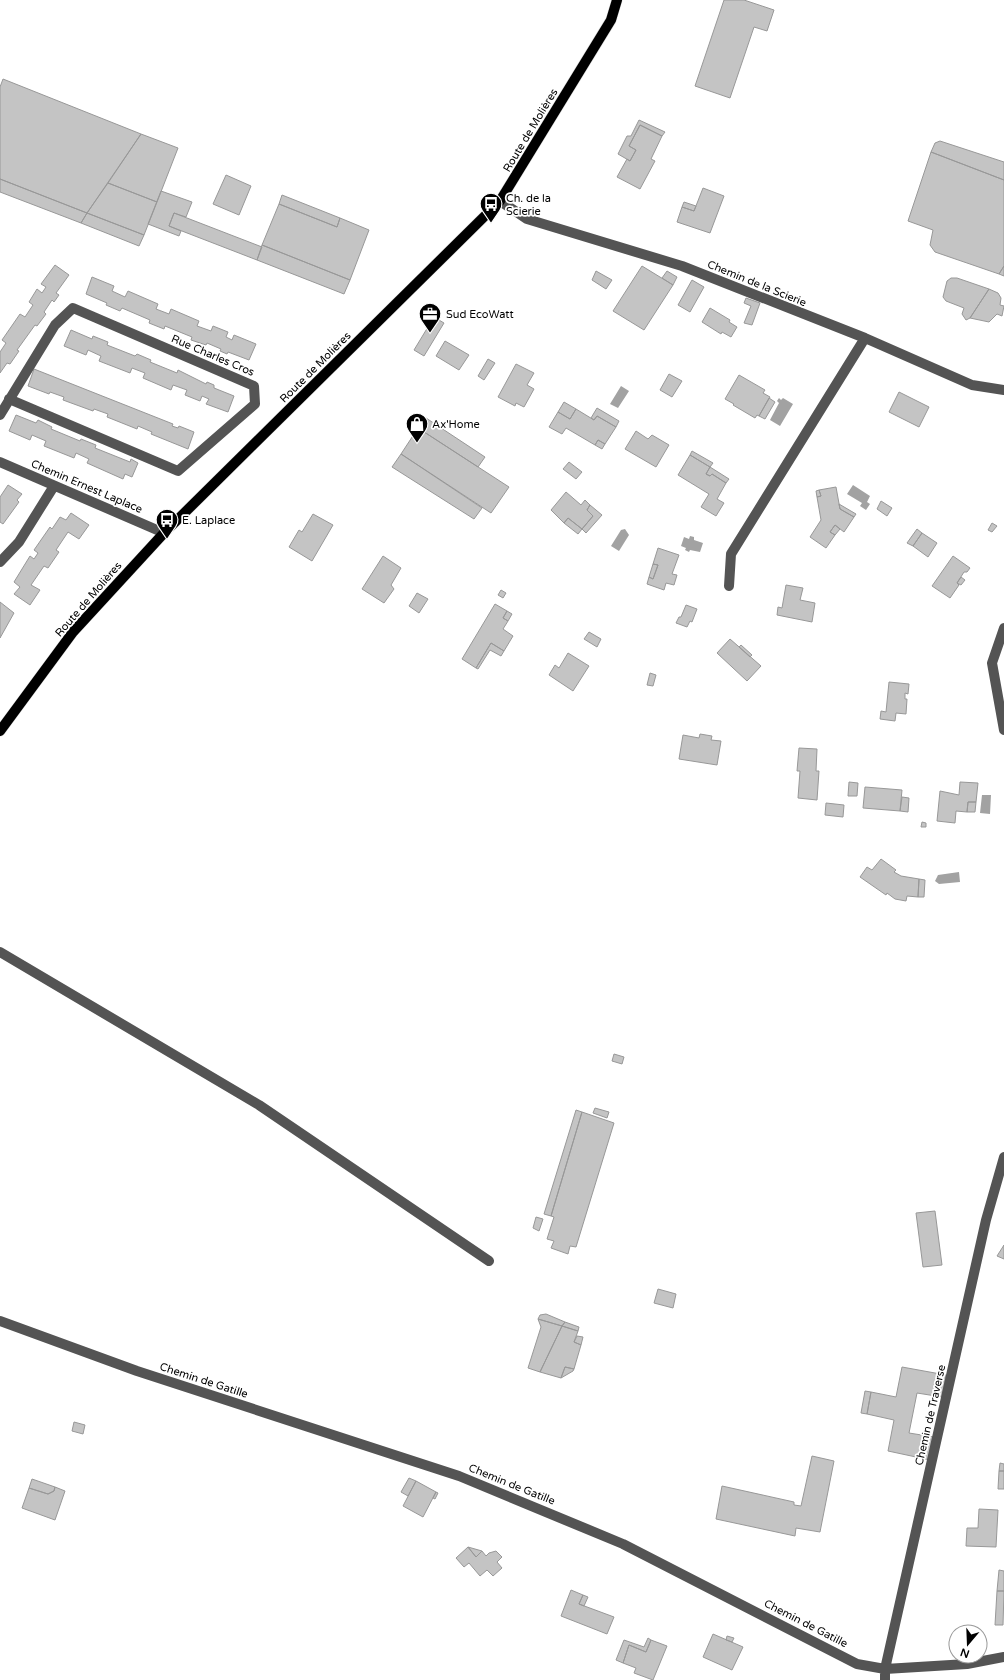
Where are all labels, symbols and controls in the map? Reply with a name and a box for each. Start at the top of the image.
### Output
street label: Route de Molières [500,86,560,174]
bus stop icon: Ch. de la Scierie [478,191,504,224]
place label: Ch. de la Scierie [506,192,551,218]
street label: Chemin de la Scierie [705,258,808,309]
office icon: Sud EcoWatt [417,301,443,334]
place label: Sud EcoWatt [446,308,514,321]
street label: Route de Molières [277,329,353,405]
street label: Rue Charles Cros [169,332,256,379]
shop icon: Ax'Home [404,411,430,444]
place label: Ax'Home [432,418,480,431]
street label: Chemin Ernest Laplace [29,457,144,516]
bus stop icon: E. Laplace [154,507,180,540]
place label: E. Laplace [182,514,235,527]
street label: Route de Molières [52,559,124,639]
street label: Chemin de Gatille [158,1360,250,1401]
street label: Chemin de Traverse [913,1363,948,1467]
street label: Chemin de Gatille [467,1461,557,1508]
street label: Chemin de Gatille [762,1597,850,1650]
north arrow [948,1624,988,1664]
text: N [959,1645,971,1661]

